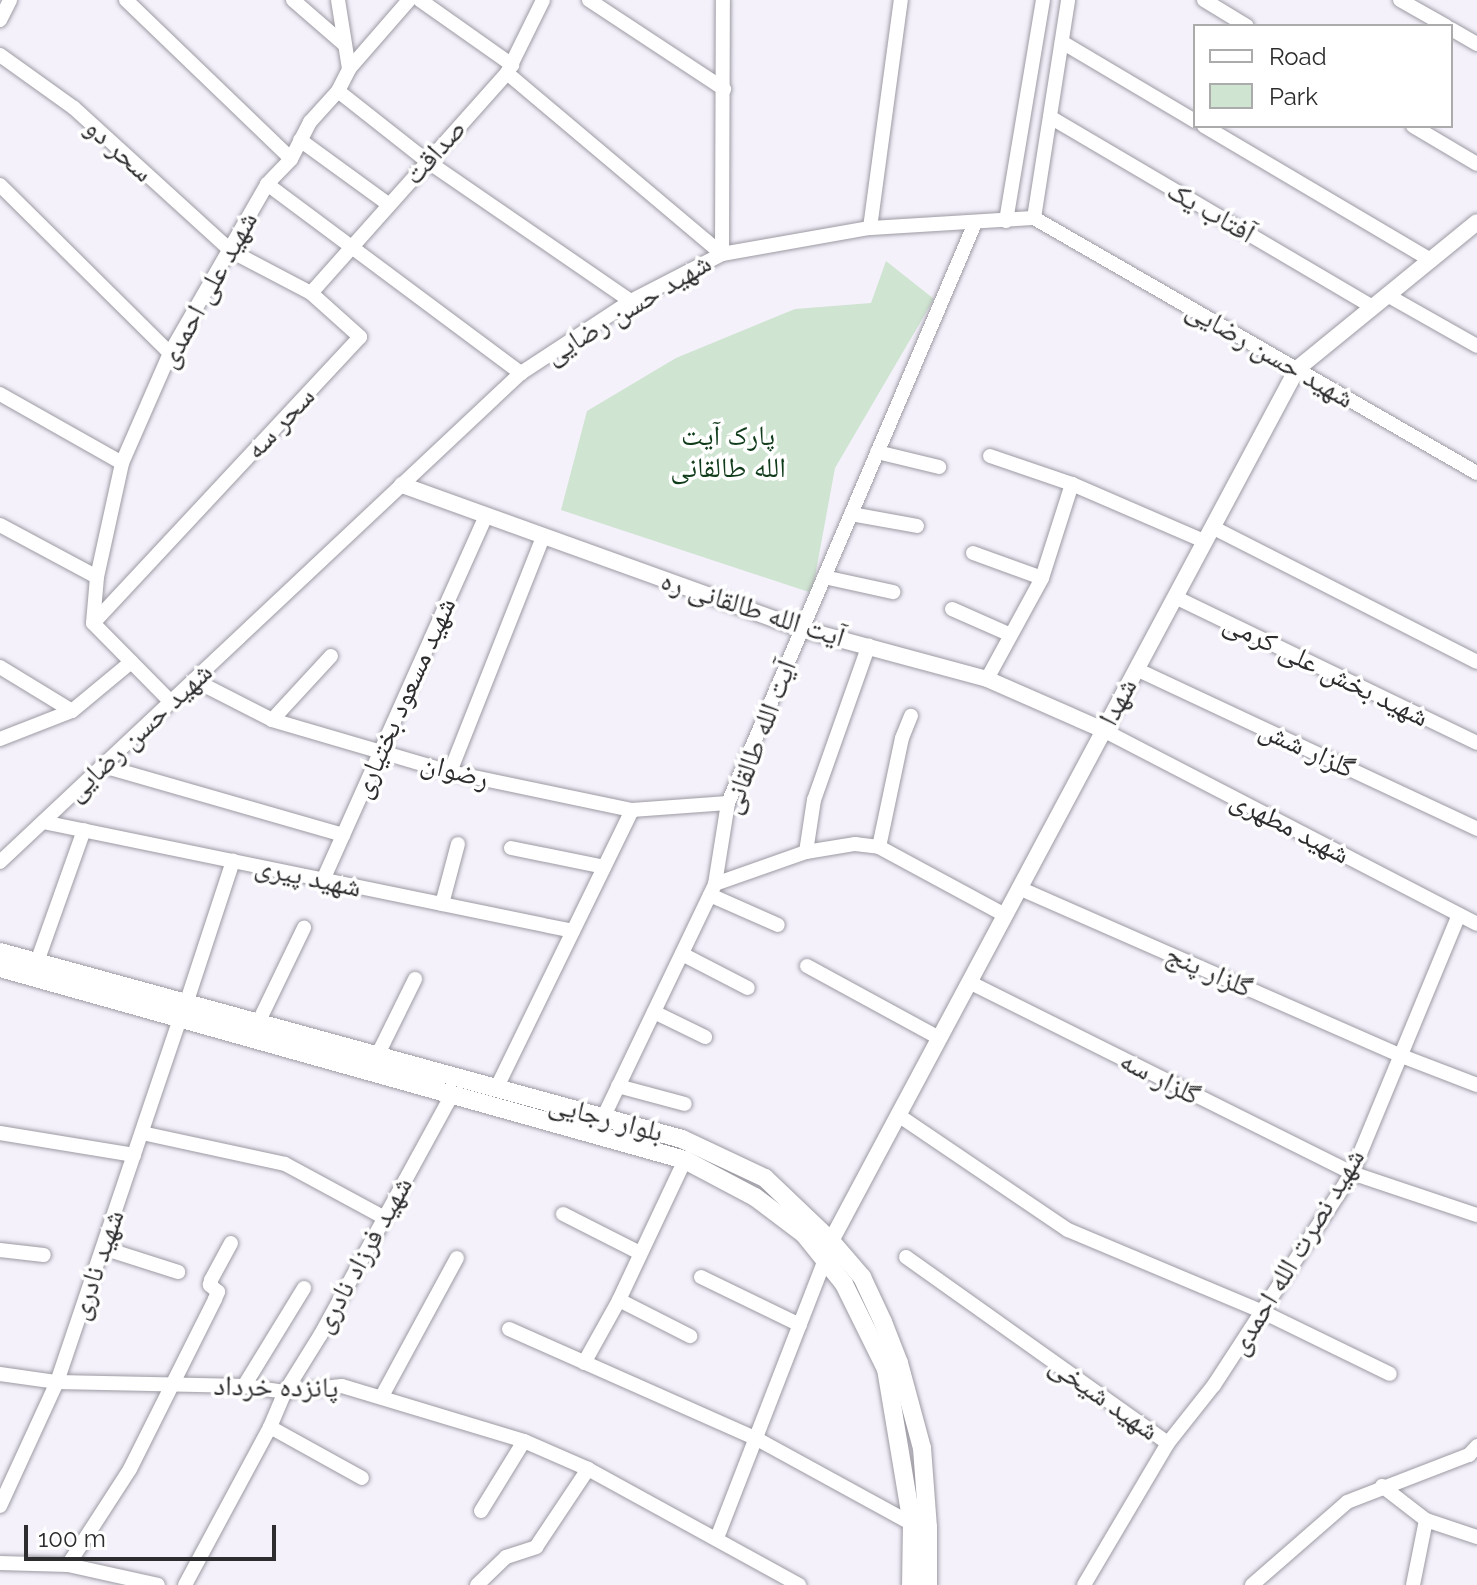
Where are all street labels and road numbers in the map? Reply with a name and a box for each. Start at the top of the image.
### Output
street label: سحر دو [78,111,160,189]
street label: صداقت [397,112,473,192]
street label: آفتاب یک [1161,174,1261,250]
street label: شهید علی احمدی [151,206,265,374]
street label: شهید حسن رضایی [539,246,717,372]
street label: شهید حسن رضایی [1180,292,1360,416]
street label: سحر سه [238,380,322,466]
street label: آیت الله طالقانی ره [657,563,849,655]
street label: شهید مسعود بختیاری [345,592,463,804]
street label: شهید بخش علی کرمی [1218,606,1434,734]
street label: آیت الله طالقانی [714,655,804,819]
street label: شهید حسن رضایی [59,656,219,808]
street label: شهدا [1092,672,1144,732]
street label: گلزار شش [1254,712,1360,786]
street label: رضوان [417,746,493,796]
street label: شهید مطهری [1225,783,1355,871]
street label: شهید پیری [252,849,364,905]
street label: گلزار پنج [1161,937,1257,1005]
street label: گلزار سه [1114,1044,1206,1112]
street label: بلوار رجایی [545,1087,667,1149]
street label: شهید نصرت الله احمدی [1222,1143,1372,1361]
street label: شهید فرزاد نادری [306,1171,420,1339]
street label: شهید نادری [63,1206,131,1324]
street label: شهید شیخی [1043,1348,1165,1448]
street label: پانزده خرداد [213,1369,339,1405]

